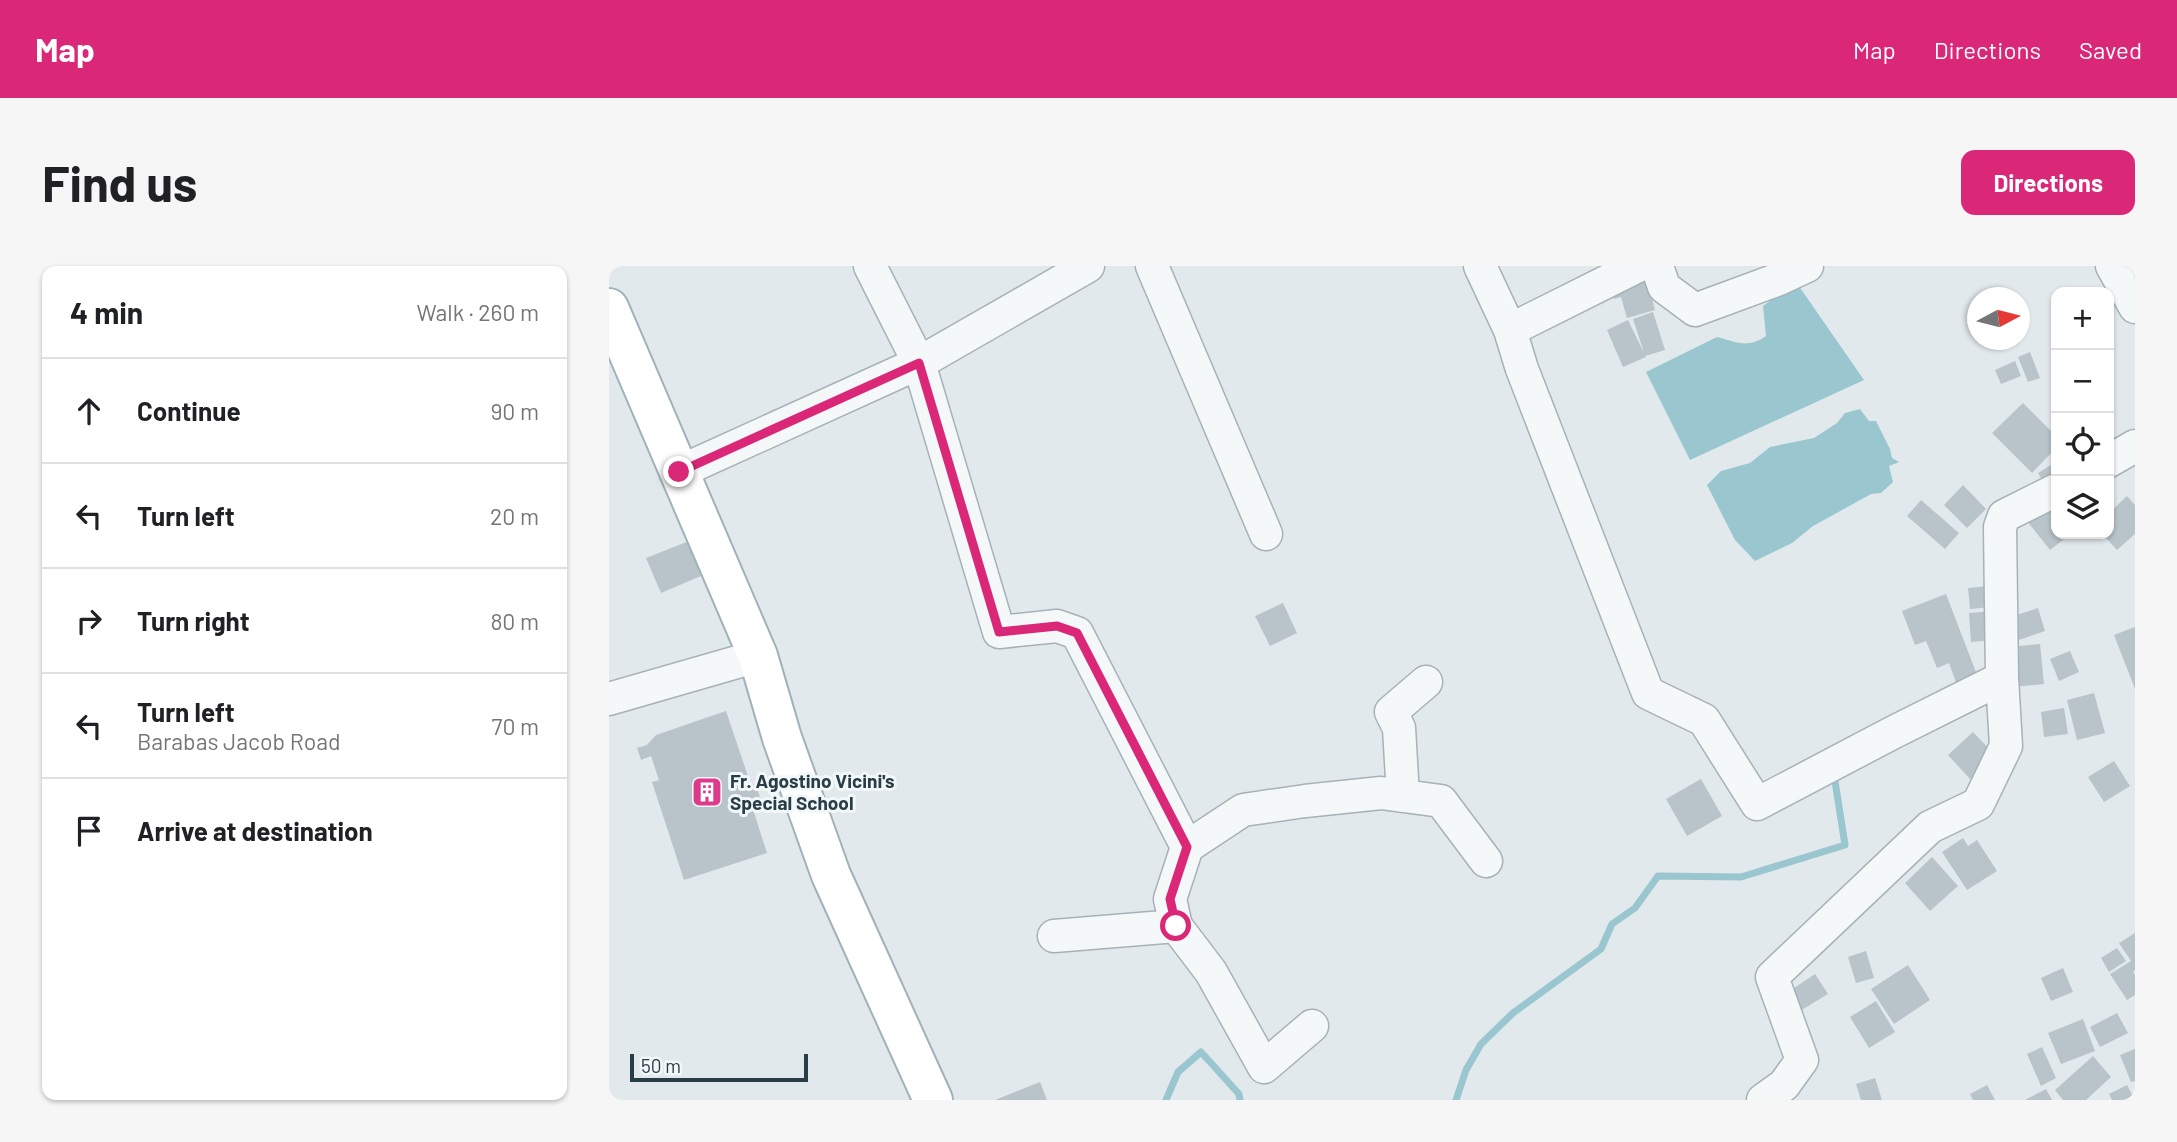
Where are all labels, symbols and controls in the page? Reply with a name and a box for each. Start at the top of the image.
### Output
text: Map [35,29,95,69]
text: Map [1853,35,1896,64]
text: Directions [1934,35,2041,64]
text: Saved [2079,35,2142,64]
button: Directions [1961,150,2135,215]
text: Find us [42,153,197,212]
north arrow [1967,287,2030,350]
map controls [2051,287,2114,539]
button: + [2051,287,2114,350]
text: 4 min [70,294,143,330]
text: Walk · 260 m [417,298,539,326]
button: − [2051,350,2114,413]
icon: ahead [70,392,108,430]
text: Continue [137,395,241,426]
text: 90 m [490,397,539,425]
button: locate [2051,413,2114,476]
route end [663,456,694,487]
button: layers [2051,476,2114,539]
icon: left [70,497,108,535]
text: Turn left [137,500,235,531]
text: 20 m [490,502,539,530]
icon: right [70,602,108,640]
text: Turn right [137,605,250,636]
text: 80 m [490,607,539,635]
text: Turn left [137,696,235,727]
icon: left [70,707,108,745]
text: 70 m [492,712,539,740]
text: Barabas Jacob Road [137,727,341,755]
place label: Fr. Agostino Vicini's Special School [730,769,895,814]
building icon: Fr. Agostino Vicini's Special School [690,775,724,809]
icon: arrive [70,812,108,850]
text: Arrive at destination [137,815,373,846]
route start [1160,910,1191,941]
scale bar [630,1051,809,1083]
text: 50 m [641,1054,681,1077]

